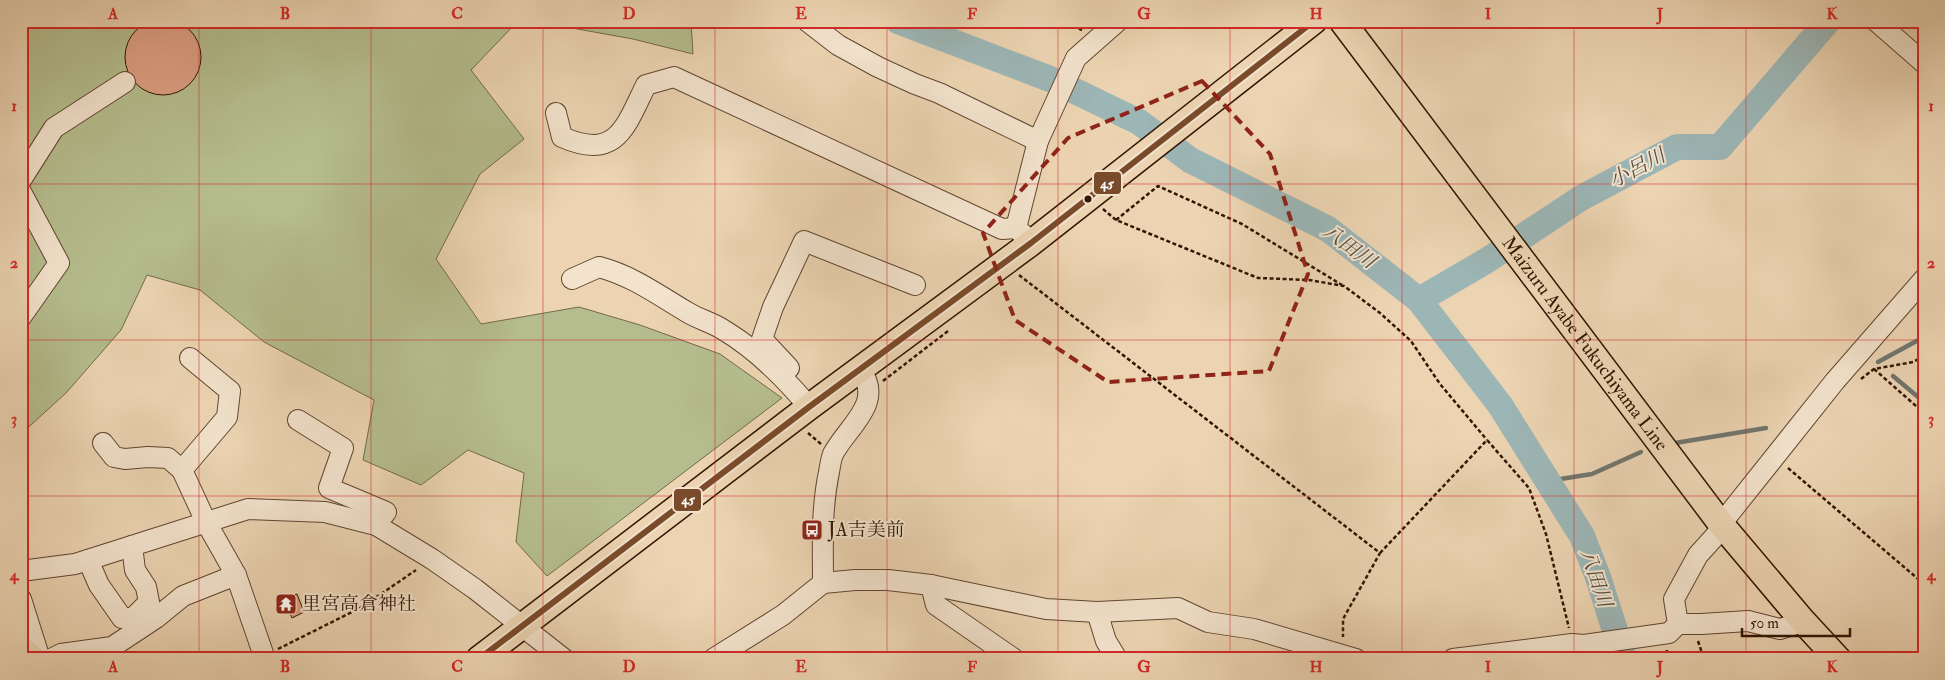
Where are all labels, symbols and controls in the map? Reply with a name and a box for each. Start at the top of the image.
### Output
text: A [107,4,119,24]
text: B [280,4,290,24]
text: C [451,4,463,24]
text: D [622,4,636,24]
text: E [795,4,807,24]
text: F [967,4,977,24]
text: G [1137,4,1151,24]
text: H [1309,4,1323,24]
text: I [1485,4,1492,24]
text: J [1656,4,1664,25]
text: K [1826,4,1838,24]
text: 1 [11,96,17,116]
text: 1 [1928,96,1934,116]
water label: 小呂川 [1605,142,1671,193]
line badge: 45 [1093,171,1122,195]
text: 45 [1099,175,1115,192]
unlabelled marker [1083,194,1093,204]
water label: 八田川 [1317,218,1382,275]
street label: Maizuru Ayabe Fukuchiyama Line [1497,232,1674,456]
text: 2 [10,253,18,273]
text: 2 [1927,253,1935,273]
text: 3 [11,409,17,429]
text: 3 [1928,409,1934,429]
line badge: 45 [673,488,702,512]
text: 45 [680,491,696,508]
bus stop icon: JA吉美前 [800,518,824,542]
place label: JA吉美前 [827,518,905,542]
water label: 八田川 [1574,546,1618,612]
text: 4 [9,565,20,585]
text: 4 [1926,565,1937,585]
temple icon: 里宮高倉神社 [274,592,298,616]
place label: 里宮高倉神社 [302,592,416,616]
scale bar [1742,605,1850,637]
text: 50 m [1750,614,1779,633]
text: A [107,657,119,677]
text: B [280,657,290,677]
text: C [451,657,463,677]
text: D [622,657,636,677]
text: E [795,657,807,677]
text: F [967,657,977,677]
text: G [1137,657,1151,677]
text: H [1309,657,1323,677]
text: I [1485,657,1492,677]
text: J [1656,657,1664,678]
text: K [1826,657,1838,677]

